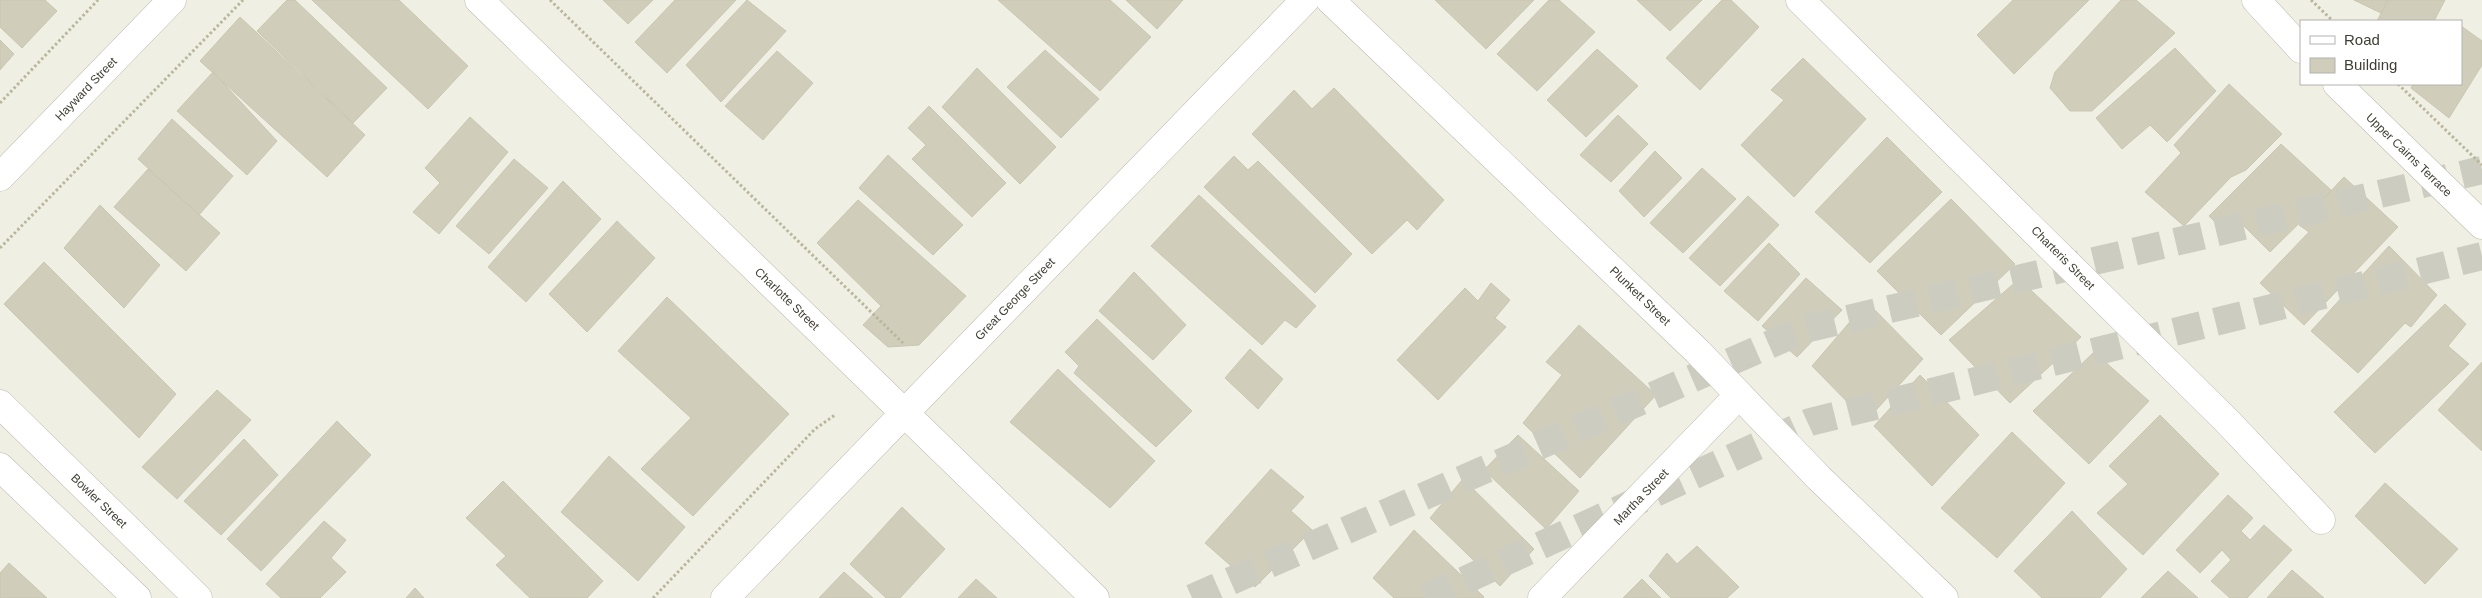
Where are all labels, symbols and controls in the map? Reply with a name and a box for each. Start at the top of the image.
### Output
legend [2300,20,2462,85]
text: Road [2344,31,2380,48]
street label: Hayward Street [52,54,120,124]
text: Building [2344,56,2397,73]
street label: Upper Cairns Terrace [2363,110,2455,200]
street label: Charteris Street [2028,223,2098,293]
street label: Great George Street [972,255,1058,343]
street label: Plunkett Street [1607,264,1674,329]
street label: Charlotte Street [752,265,823,334]
street label: Martha Street [1611,466,1672,528]
street label: Bowler Street [68,471,130,532]

